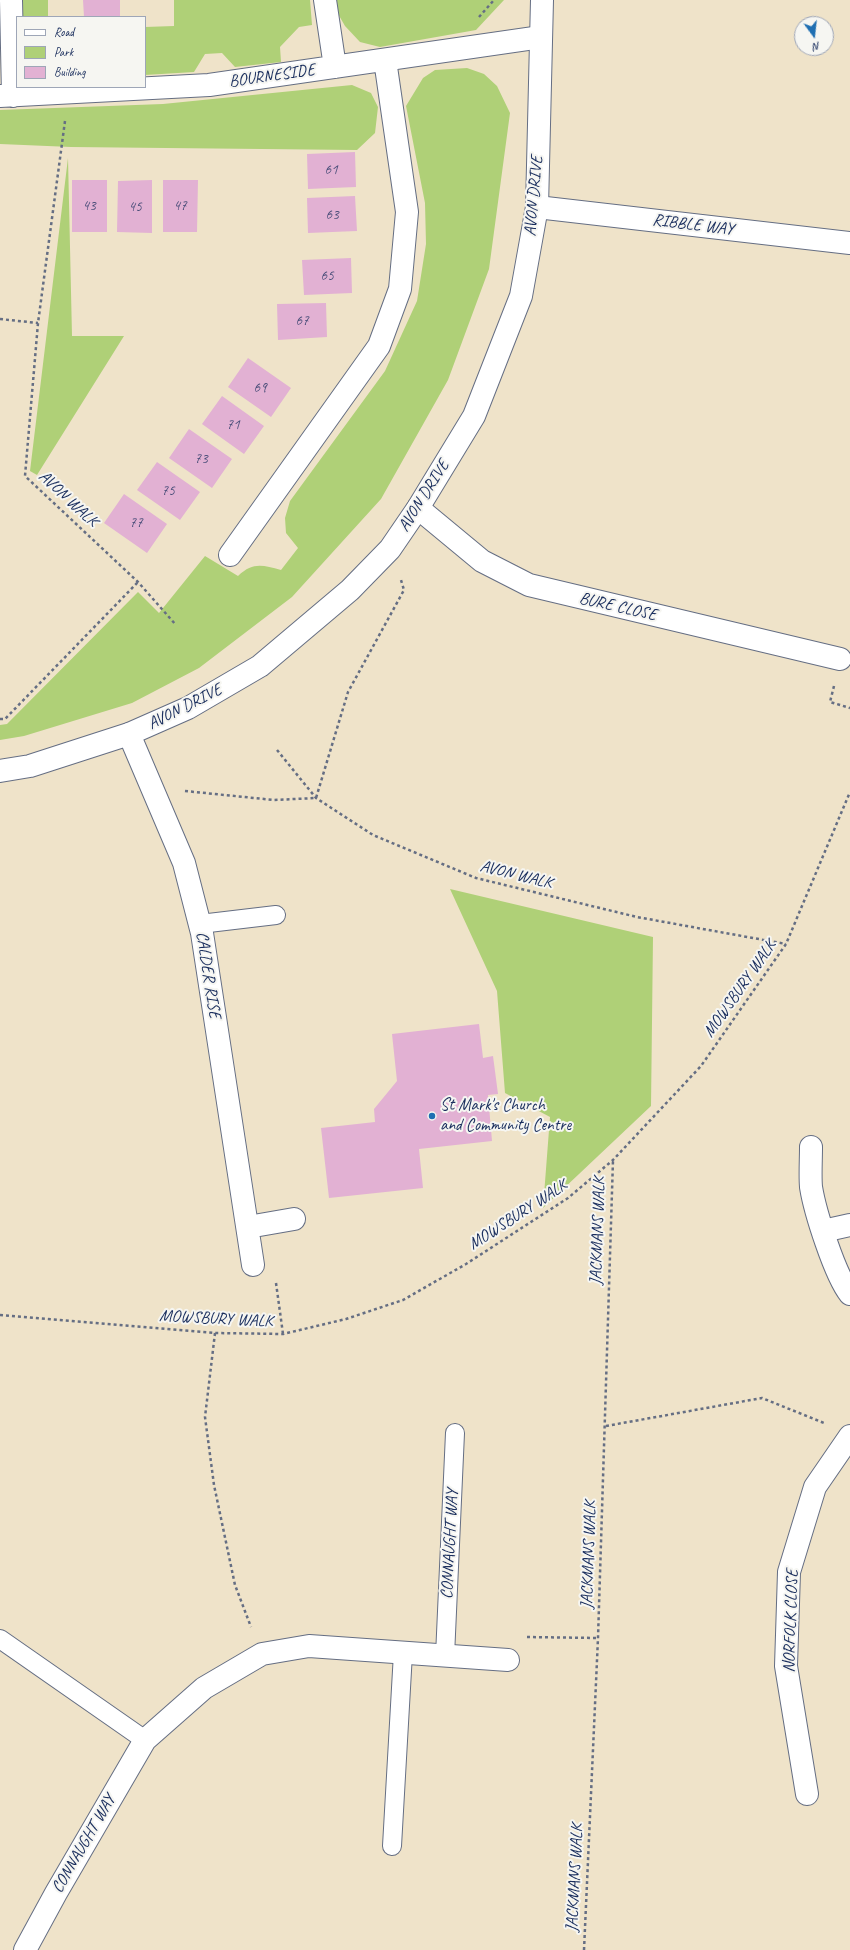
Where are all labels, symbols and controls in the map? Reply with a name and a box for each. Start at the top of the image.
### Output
legend [16,16,146,88]
north arrow [794,16,834,56]
text: Road [54,24,74,40]
text: N [812,39,822,54]
text: Park [54,44,73,60]
street label: BOURNESIDE [228,60,316,92]
text: Building [54,64,86,80]
street label: AVON DRIVE [520,155,548,237]
house number: 61 [324,161,338,179]
house number: 43 [82,197,96,215]
house number: 47 [173,197,187,215]
house number: 45 [128,198,142,216]
house number: 63 [325,206,339,224]
street label: RIBBLE WAY [651,210,735,240]
house number: 65 [320,267,334,285]
house number: 67 [295,312,309,330]
house number: 69 [253,379,267,397]
house number: 71 [226,416,240,434]
house number: 73 [194,450,208,468]
street label: AVON DRIVE [394,456,454,536]
street label: AVON WALK [34,466,102,532]
house number: 75 [161,482,175,500]
house number: 77 [129,514,143,532]
street label: BURE CLOSE [577,588,659,626]
street label: AVON DRIVE [145,680,225,734]
street label: AVON WALK [478,856,554,894]
street label: CALDER RISE [191,930,225,1020]
street label: MOWSBURY WALK [699,937,781,1041]
place label: St Mark's Church and Community Centre [440,1096,571,1136]
marker: St Mark's Church and Community Centre [427,1111,437,1121]
street label: MOWSBURY WALK [465,1176,571,1254]
street label: JACKMANS WALK [586,1177,610,1285]
street label: MOWSBURY WALK [159,1306,273,1332]
street label: CONNAUGHT WAY [437,1489,463,1599]
street label: JACKMANS WALK [577,1501,601,1609]
street label: NORFOLK CLOSE [779,1569,803,1673]
street label: CONNAUGHT WAY [48,1791,120,1897]
street label: JACKMANS WALK [562,1823,588,1933]

